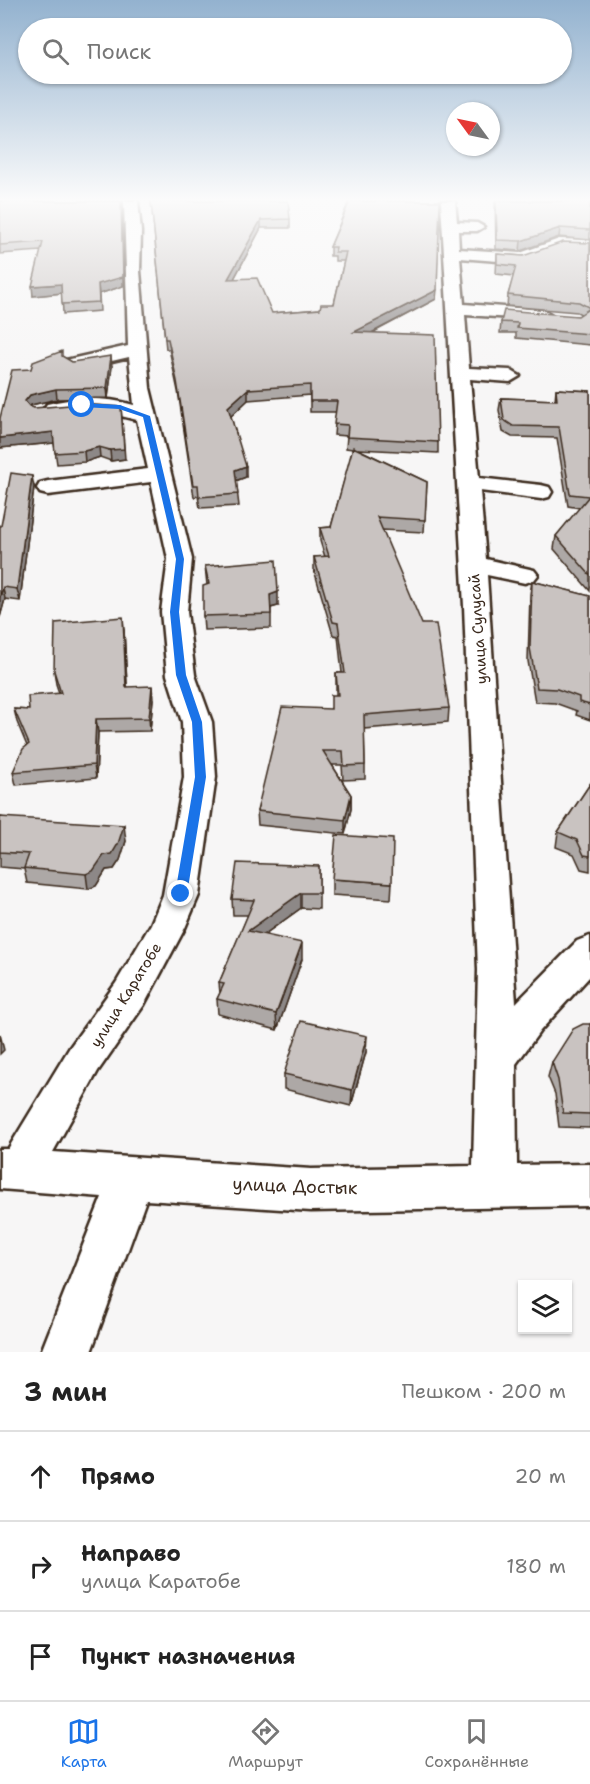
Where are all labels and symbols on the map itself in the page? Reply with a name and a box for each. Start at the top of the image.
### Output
north arrow [446,102,500,156]
route start [68,391,94,417]
street label: улица Сулусай [464,573,492,685]
route end [167,880,193,906]
street label: улица Каратобе [86,939,166,1051]
street label: улица Достык [232,1172,358,1200]

